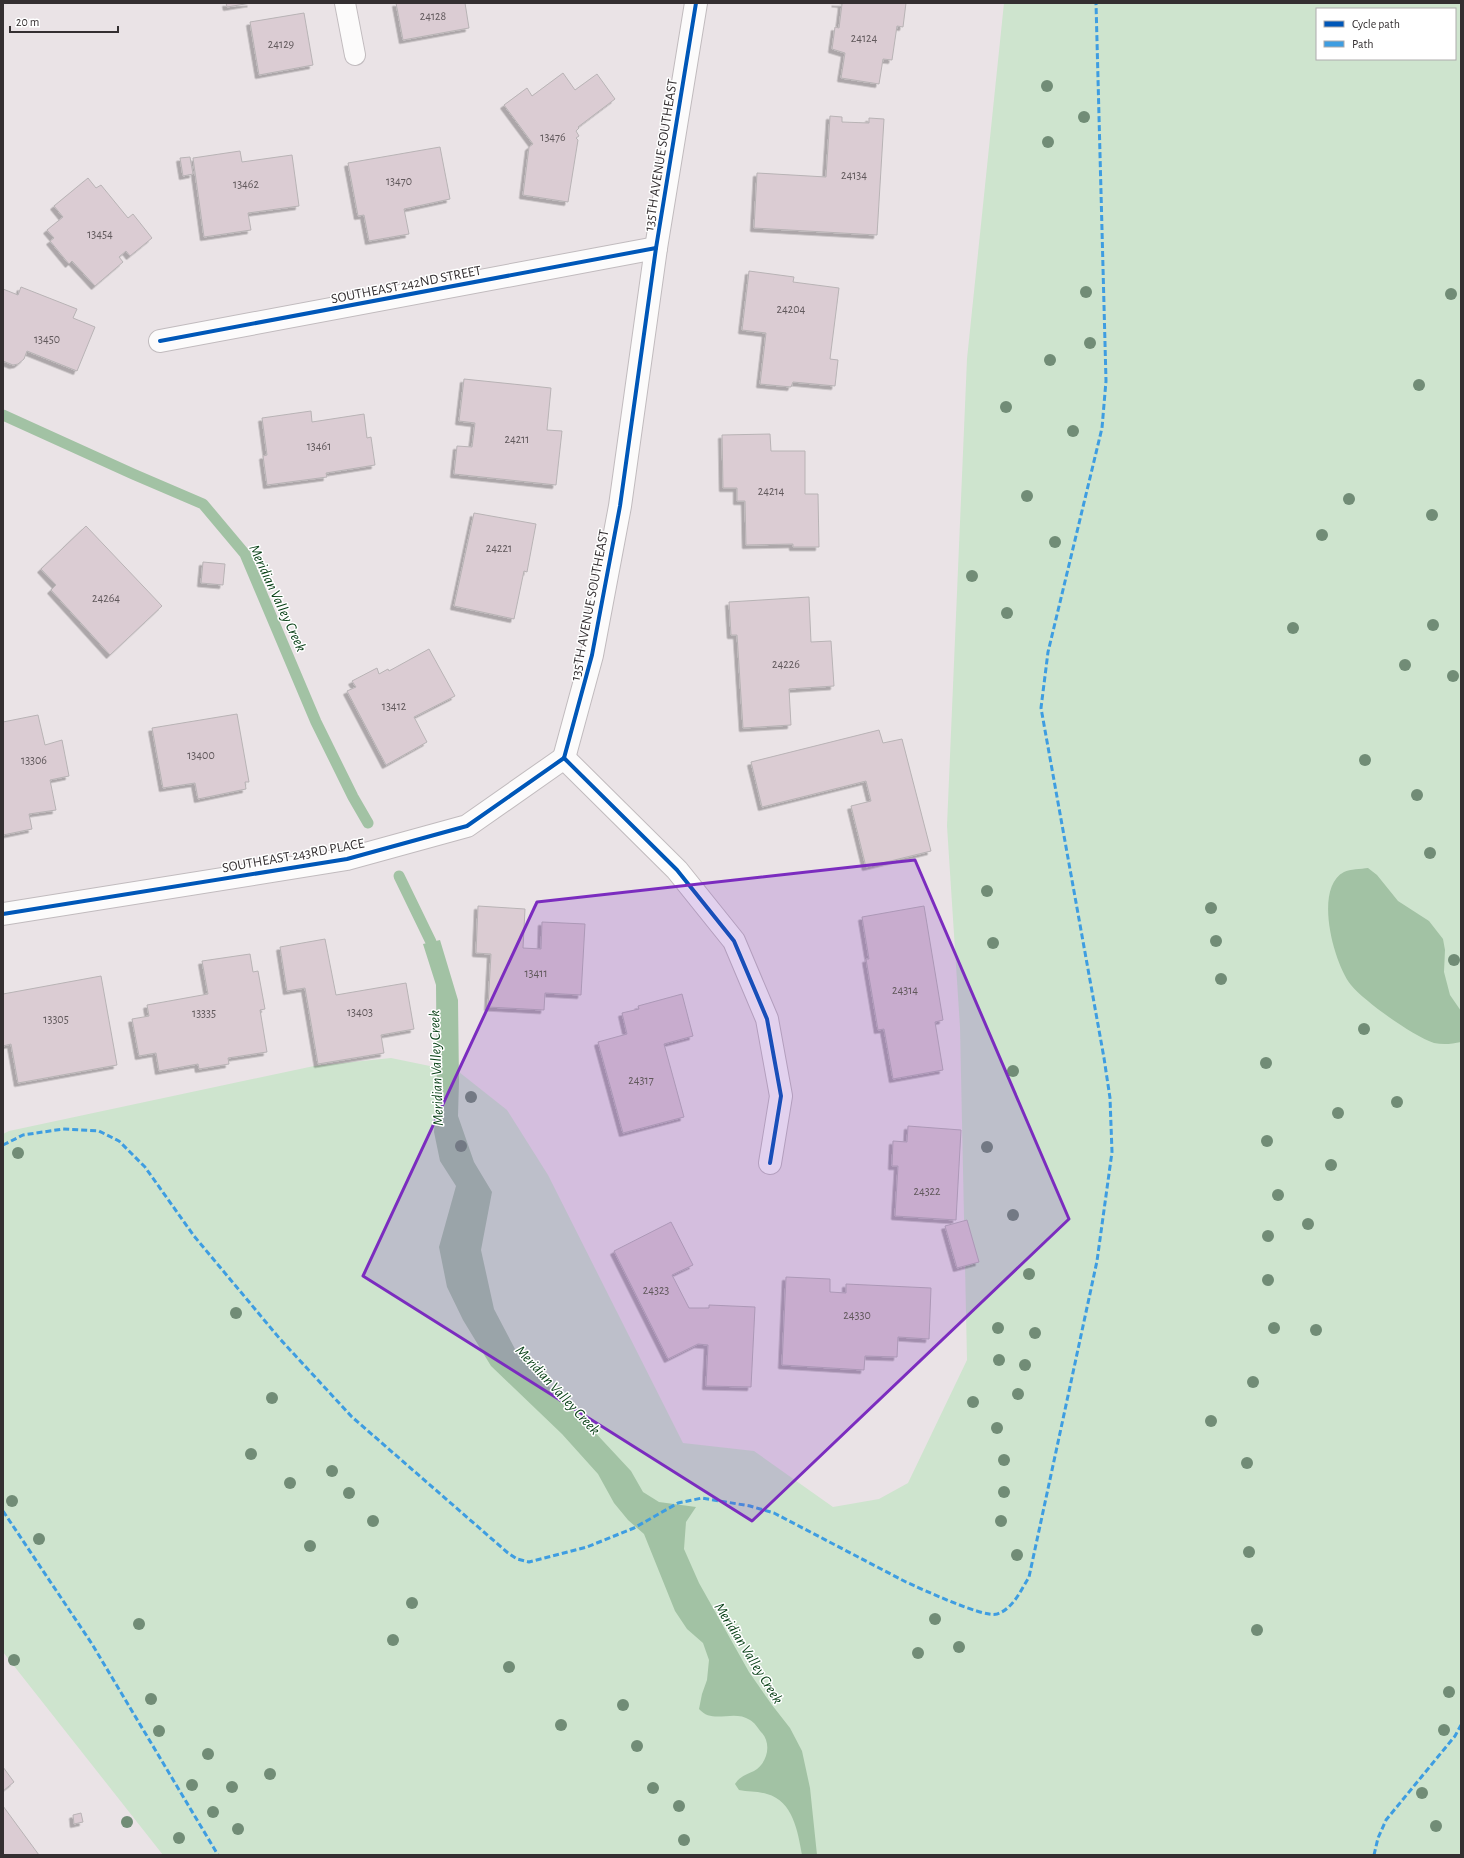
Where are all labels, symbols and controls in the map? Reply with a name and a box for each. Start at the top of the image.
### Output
scale bar [10,8,118,34]
legend [1316,8,1456,60]
house number: 24128 [420,10,447,22]
text: 20 m [16,16,39,28]
text: Cycle path [1352,18,1400,31]
house number: 24124 [851,32,878,44]
house number: 24129 [268,38,295,50]
text: Path [1352,38,1374,50]
street label: 135TH AVENUE SOUTHEAST [642,78,680,232]
house number: 13476 [540,131,566,143]
house number: 24134 [841,169,867,181]
house number: 13470 [386,175,412,187]
house number: 13462 [233,178,260,190]
house number: 13454 [87,228,113,240]
street label: SOUTHEAST 242ND STREET [330,264,483,306]
house number: 24204 [777,303,806,315]
house number: 13450 [34,333,60,345]
house number: 24211 [505,433,529,445]
house number: 13461 [307,440,331,452]
house number: 24214 [758,485,785,497]
street label: 135TH AVENUE SOUTHEAST [568,528,612,682]
water label: Meridian Valley Creek [246,542,309,654]
house number: 24221 [486,542,512,554]
house number: 24264 [92,592,120,604]
house number: 24226 [772,658,800,670]
house number: 13412 [382,700,407,712]
house number: 13400 [187,749,215,761]
house number: 13306 [21,754,47,766]
street label: SOUTHEAST 243RD PLACE [221,837,366,875]
house number: 13411 [524,967,548,979]
house number: 24314 [892,984,918,996]
house number: 13403 [347,1006,373,1018]
house number: 13335 [192,1007,216,1019]
water label: Meridian Valley Creek [427,1010,446,1126]
house number: 13305 [43,1013,69,1025]
house number: 24317 [628,1074,654,1086]
house number: 24322 [913,1185,941,1197]
house number: 24323 [643,1284,669,1296]
house number: 24330 [843,1309,871,1321]
water label: Meridian Valley Creek [513,1343,603,1438]
water label: Meridian Valley Creek [711,1600,786,1707]

